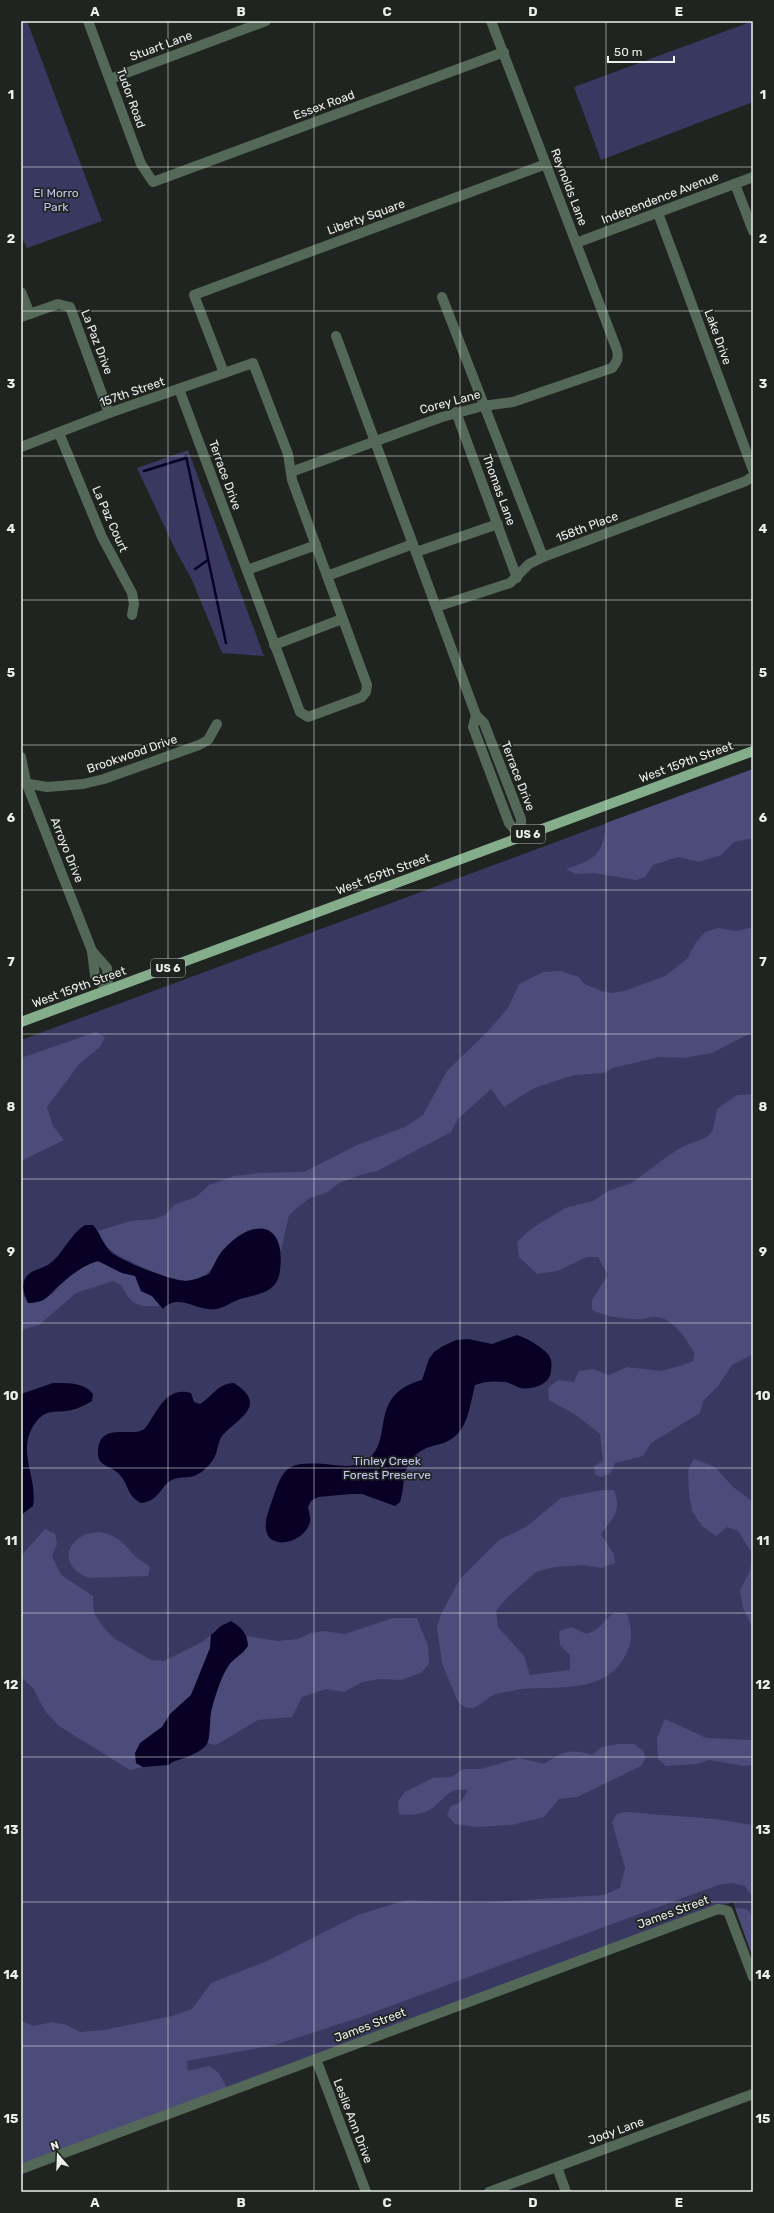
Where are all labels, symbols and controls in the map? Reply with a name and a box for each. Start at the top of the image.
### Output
text: A [90,4,100,19]
text: B [236,4,246,19]
text: C [382,4,392,19]
text: D [528,4,538,19]
text: E [675,4,683,19]
street label: Stuart Lane [128,28,194,64]
scale bar [608,38,674,64]
text: 50 m [614,45,642,59]
street label: Tudor Road [114,66,148,130]
text: 1 [8,87,14,102]
street label: Essex Road [292,87,356,123]
text: 1 [760,87,766,102]
street label: Reynolds Lane [548,146,590,228]
street label: Independence Avenue [599,169,721,227]
park label: El Morro Park [33,186,79,214]
street label: Liberty Square [325,196,407,238]
text: 2 [7,231,15,246]
text: 2 [759,231,767,246]
street label: Lake Drive [702,307,735,367]
street label: La Paz Drive [78,308,116,377]
street label: 157th Street [98,374,167,410]
text: 3 [7,376,16,391]
text: 3 [759,376,768,391]
street label: Corey Lane [418,387,482,417]
street label: Terrace Drive [206,438,244,512]
street label: Thomas Lane [480,453,518,528]
street label: La Paz Court [89,484,131,555]
street label: 158th Place [554,509,620,545]
text: 4 [7,521,16,536]
text: 4 [759,521,768,536]
text: 5 [7,665,15,680]
text: 5 [759,665,767,680]
street label: Brookwood Drive [85,732,179,776]
street label: West 159th Street [637,738,735,785]
street label: Terrace Drive [498,739,538,813]
text: 6 [7,810,16,825]
text: 6 [759,810,768,825]
street label: Arroyo Drive [48,815,86,885]
road number: US 6 [511,825,545,843]
street label: West 159th Street [334,850,432,897]
text: 7 [7,954,15,969]
text: 7 [759,954,767,969]
road number: US 6 [151,959,185,977]
street label: West 159th Street [30,963,128,1010]
text: 8 [7,1099,16,1114]
text: 8 [759,1099,768,1114]
text: 9 [7,1244,15,1259]
text: 9 [759,1244,767,1259]
text: 10 [3,1388,19,1403]
text: 10 [755,1388,771,1403]
park label: Tinley Creek Forest Preserve [343,1454,431,1482]
text: 11 [5,1533,17,1548]
text: 11 [757,1533,769,1548]
text: 12 [4,1677,18,1692]
text: 12 [756,1677,770,1692]
text: 13 [3,1822,19,1837]
text: 13 [755,1822,771,1837]
street label: James Street [635,1892,711,1931]
text: 14 [3,1967,19,1982]
text: 14 [755,1967,771,1982]
street label: James Street [332,2005,408,2045]
street label: Leslie Ann Drive [331,2077,376,2165]
text: 15 [4,2111,18,2126]
text: 15 [756,2111,770,2126]
street label: Jody Lane [586,2114,646,2148]
north arrow [38,2135,78,2175]
text: N [49,2139,61,2153]
text: A [90,2195,100,2210]
text: B [236,2195,246,2210]
text: C [382,2195,392,2210]
text: D [528,2195,538,2210]
text: E [675,2195,683,2210]

